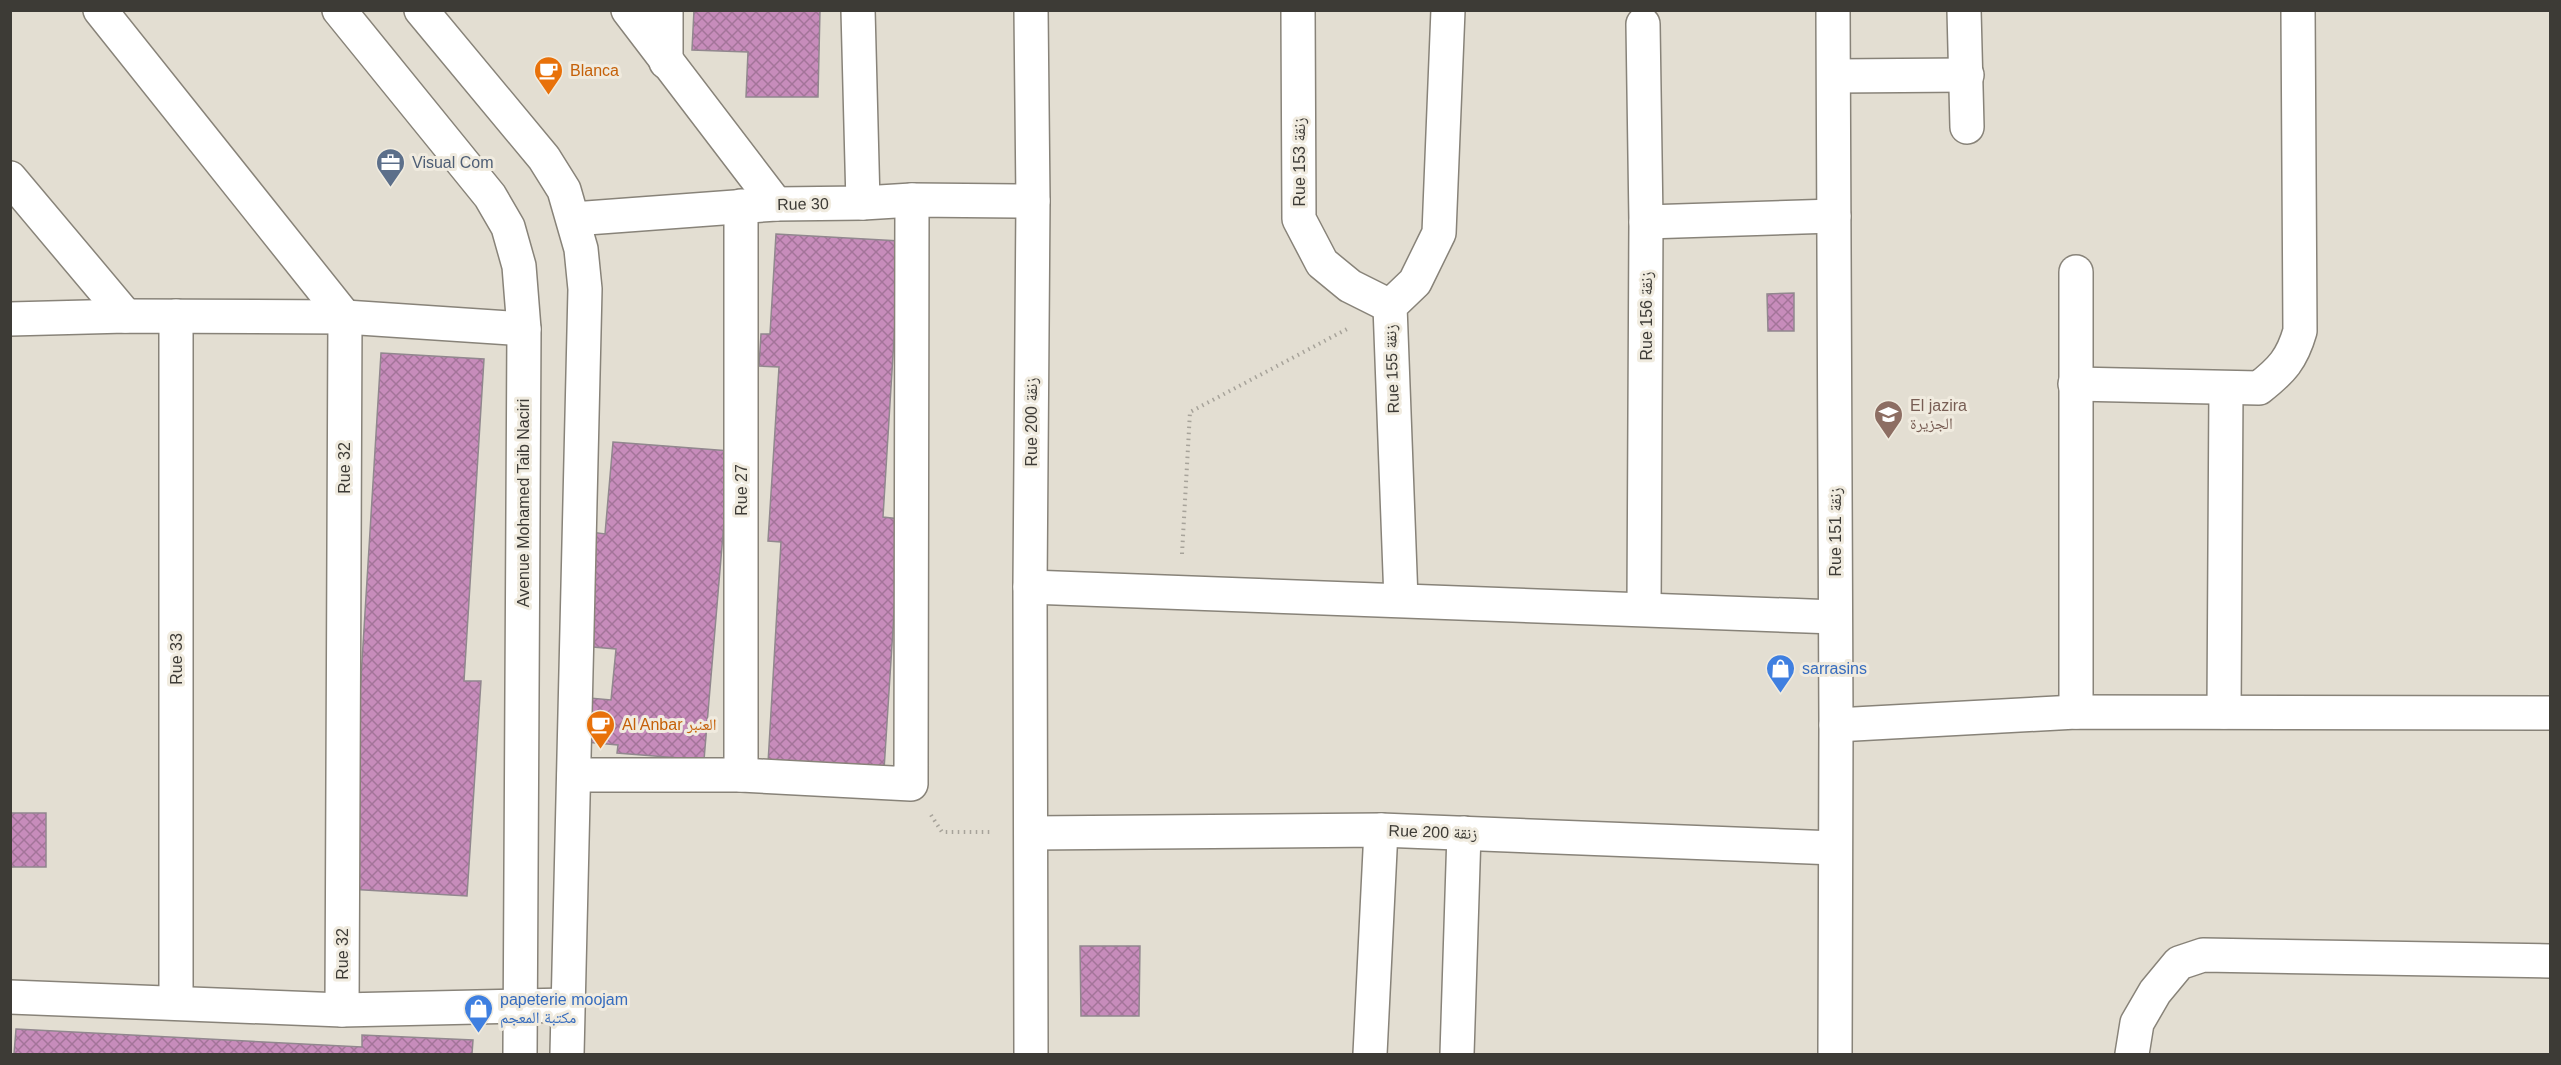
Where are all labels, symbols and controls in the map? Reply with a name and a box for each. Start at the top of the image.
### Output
cafe icon: Blanca [533,54,565,96]
place label: Blanca [570,62,619,79]
street label: Rue 153 زنقة [1291,118,1309,206]
office icon: Visual Com [375,146,407,188]
place label: Visual Com [412,154,494,171]
street label: Rue 30 [777,195,829,213]
street label: Rue 156 زنقة [1638,272,1656,360]
street label: Rue 155 زنقة [1382,324,1403,414]
street label: Rue 200 زنقة [1023,378,1041,466]
place label: El jazira الجزيرة [1910,397,1967,433]
school or university icon: El jazira الجزيرة [1873,398,1905,440]
street label: Avenue Mohamed Taib Naciri [515,399,532,607]
street label: Rue 32 [336,442,353,494]
street label: Rue 27 [733,464,750,516]
street label: Rue 151 زنقة [1827,488,1845,576]
street label: Rue 33 [168,633,185,685]
shop icon: sarrasins [1765,652,1797,694]
place label: sarrasins [1802,660,1867,677]
cafe icon: Al Anbar العنبر [585,708,617,750]
place label: Al Anbar العنبر [622,716,717,734]
street label: Rue 200 زنقة [1388,822,1478,843]
street label: Rue 32 [334,928,351,980]
place label: papeterie moojam مكتبة المعجم [500,991,628,1028]
shop icon: papeterie moojam مكتبة المعجم [463,992,495,1034]

